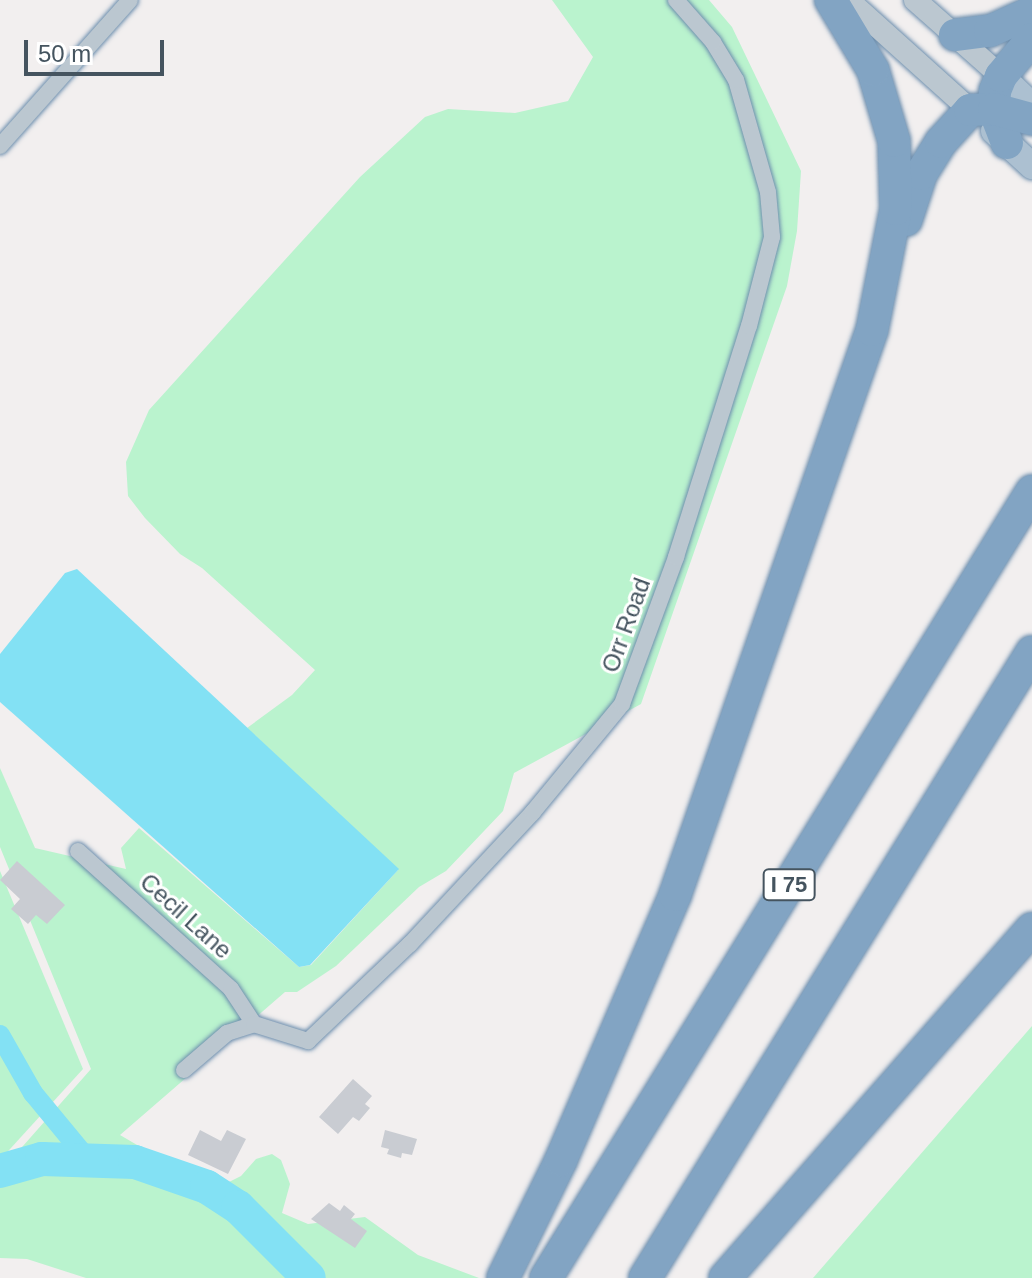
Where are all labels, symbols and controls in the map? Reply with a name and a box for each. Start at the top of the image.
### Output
scale bar [28,24,168,74]
text: 50 m [38,40,91,67]
street label: Orr Road [596,574,656,676]
street label: Cecil Lane [134,867,238,965]
road number: I 75 [761,867,817,903]

